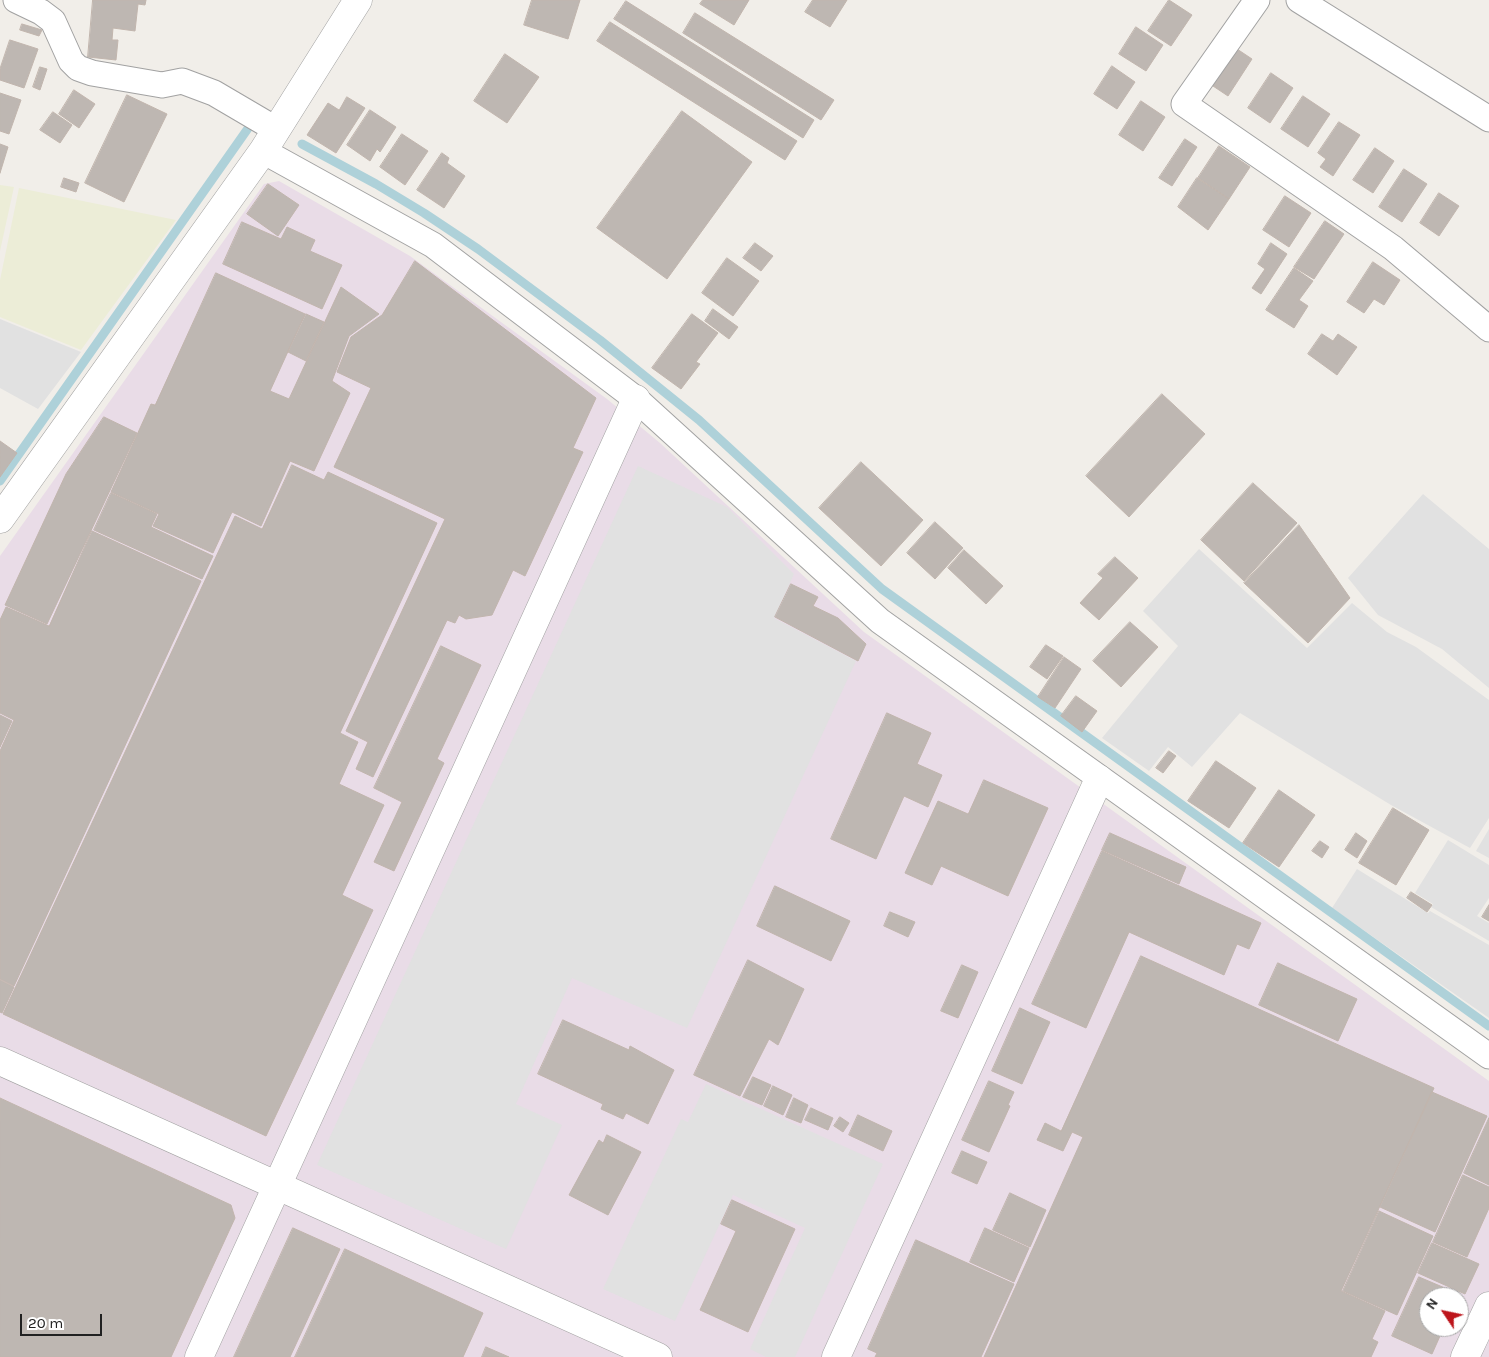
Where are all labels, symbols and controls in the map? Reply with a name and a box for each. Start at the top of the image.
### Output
north arrow [1419,1287,1469,1337]
text: N [1422,1295,1442,1313]
scale bar [22,1304,105,1336]
text: 20 m [28,1314,63,1332]

